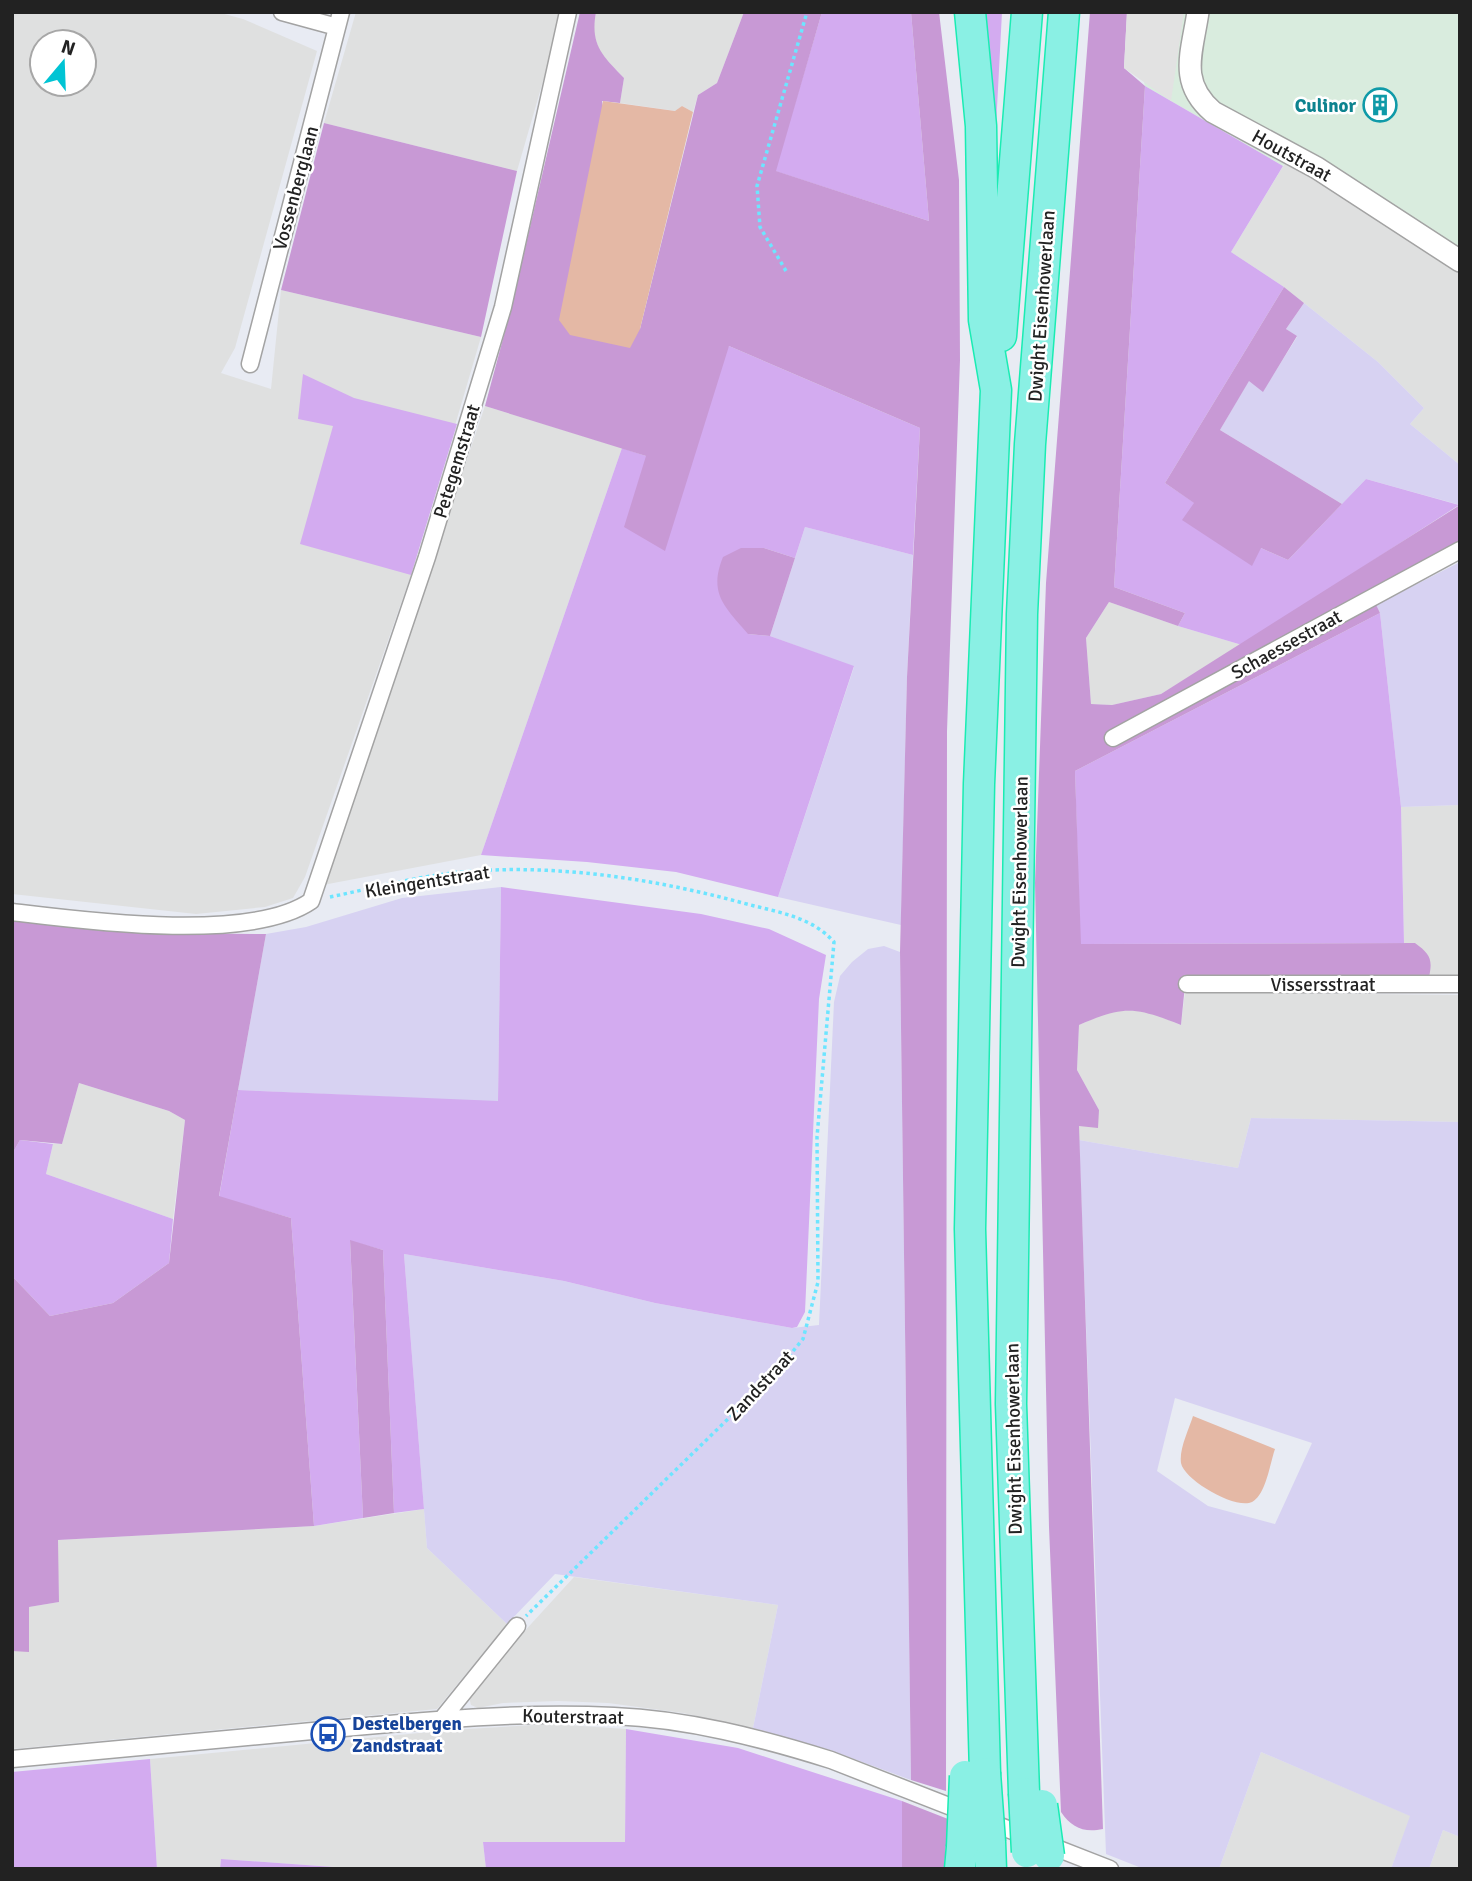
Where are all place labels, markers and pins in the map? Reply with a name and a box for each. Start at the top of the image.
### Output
building icon: Culinor [1361,86,1399,124]
place label: Culinor [1295,94,1356,118]
place label: Destelbergen Zandstraat [352,1712,462,1758]
bus stop icon: Destelbergen Zandstraat [309,1715,347,1753]

